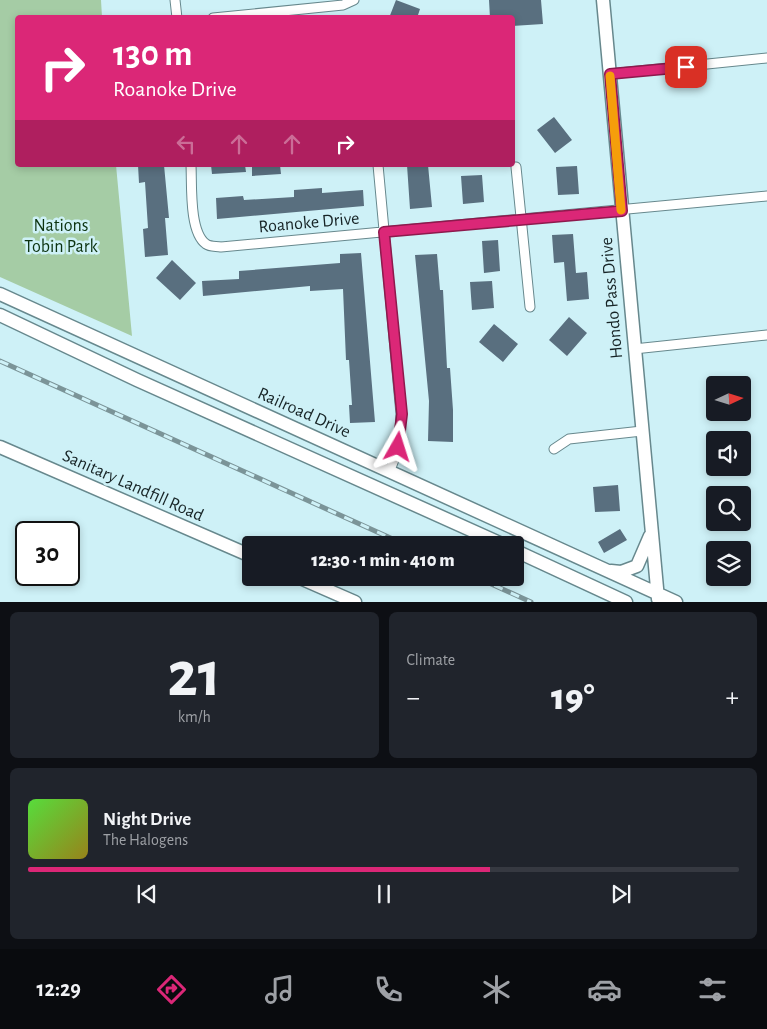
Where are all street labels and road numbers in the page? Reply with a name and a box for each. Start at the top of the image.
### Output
street label: Roanoke Drive [258,210,360,236]
street label: Hondo Pass Drive [598,236,626,360]
street label: Railroad Drive [255,385,353,441]
street label: Sanitary Landfill Road [60,447,206,525]

